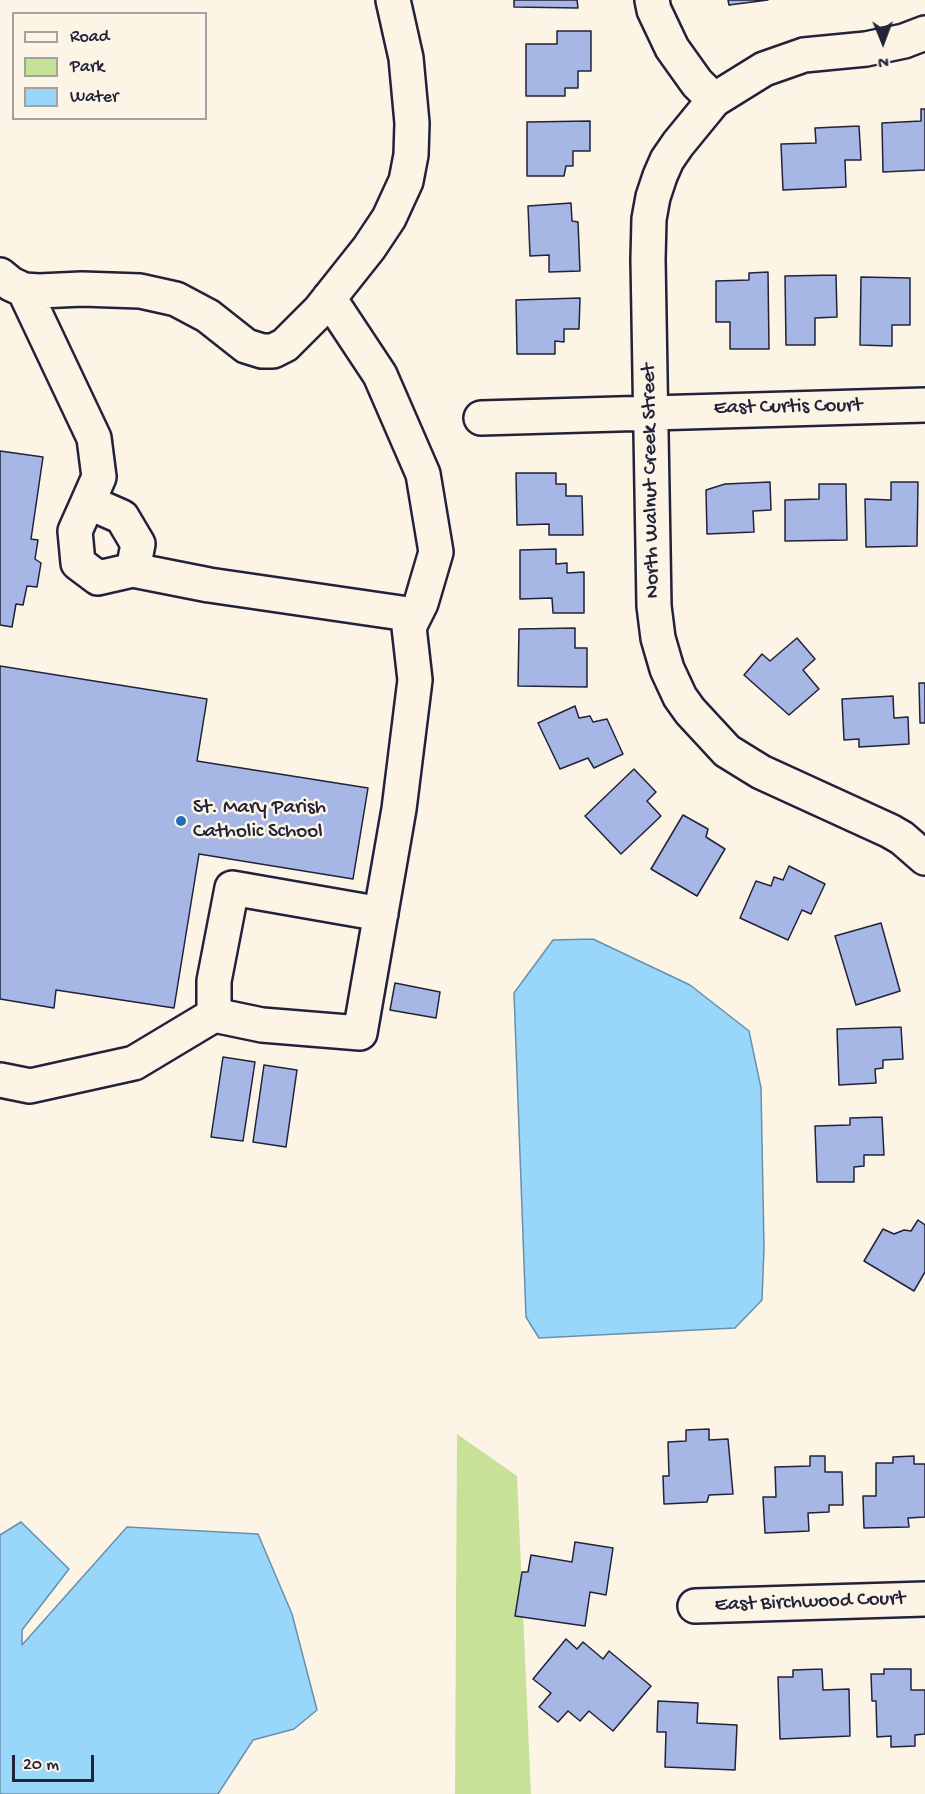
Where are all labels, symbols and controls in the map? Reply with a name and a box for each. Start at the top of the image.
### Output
legend [12,12,207,120]
north arrow [853,12,913,72]
text: Road [70,27,109,48]
text: N [878,51,889,70]
text: Park [70,57,104,78]
text: Water [70,87,118,108]
street label: North Walnut Creek Street [637,363,667,599]
street label: East Curtis Court [713,394,863,422]
place label: St. Mary Parish Catholic School [193,796,326,846]
marker: St. Mary Parish Catholic School [174,814,188,828]
street label: East Birchwood Court [714,1587,906,1619]
scale bar [15,1743,98,1781]
text: 20 m [23,1755,59,1776]

